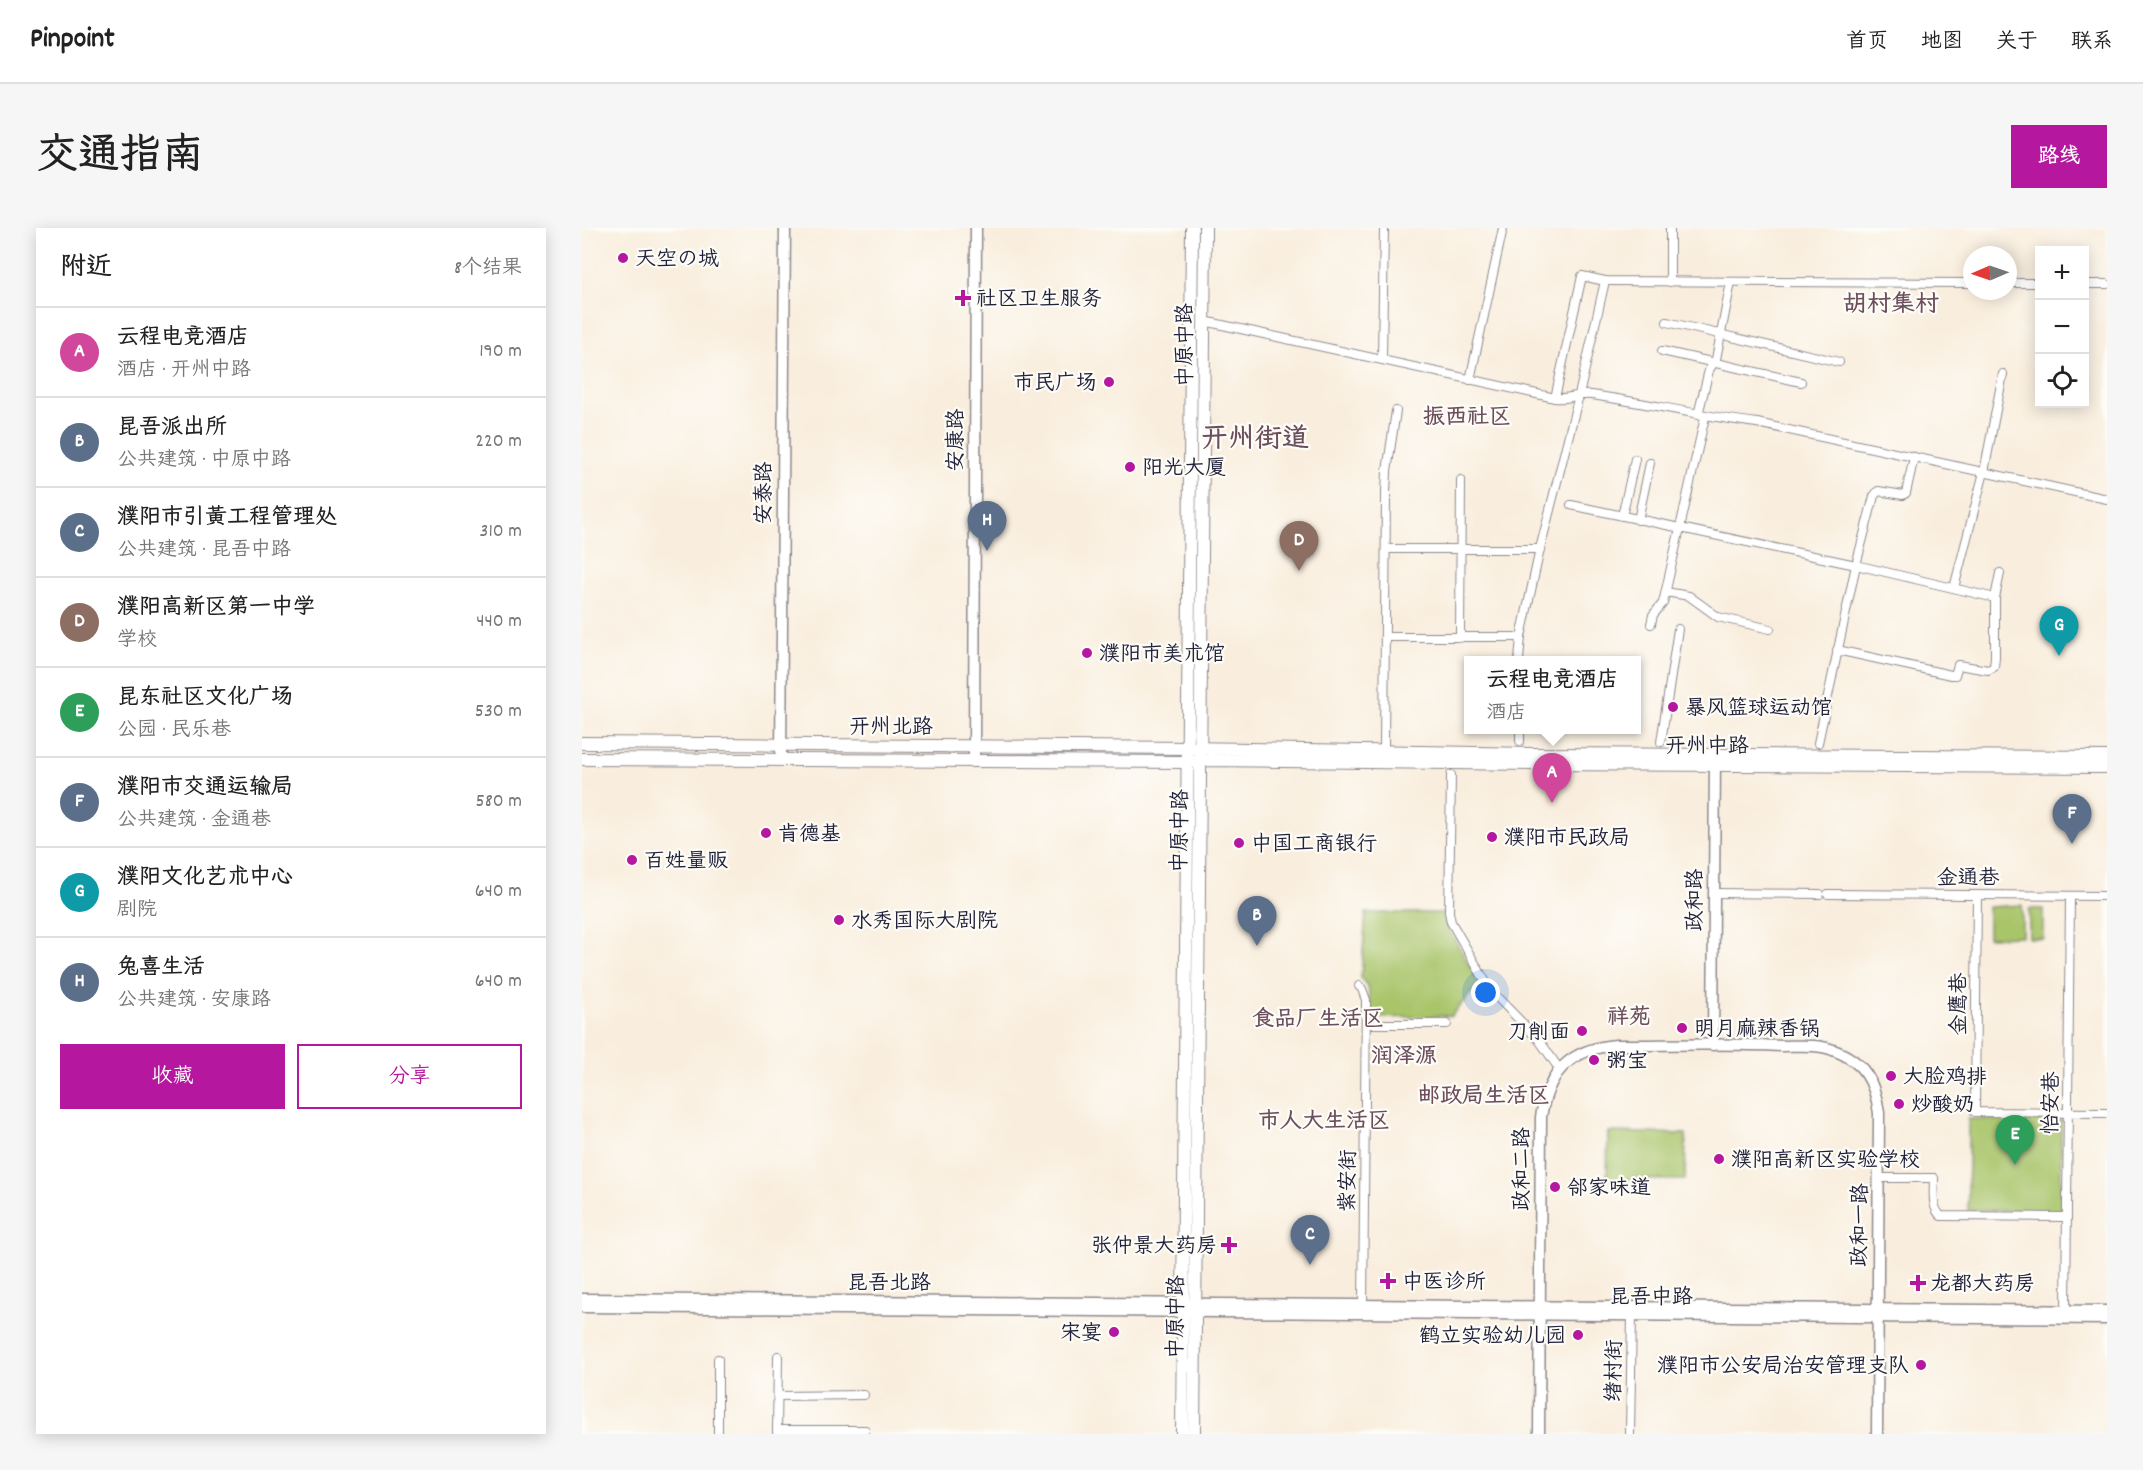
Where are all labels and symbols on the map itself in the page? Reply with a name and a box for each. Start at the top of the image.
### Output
place label: 天空の城 [635,246,719,276]
north arrow [1963,246,2017,300]
marker: 天空の城 [616,251,630,265]
place label: 社区卫生服务 [976,286,1102,316]
marker: 社区卫生服务 [954,289,972,307]
district label: 胡村集村 [1843,289,1939,323]
street label: 中原中路 [1172,303,1202,387]
place label: 市民广场 [1013,370,1097,400]
marker: 市民广场 [1102,375,1116,389]
district label: 振西社区 [1423,403,1511,434]
street label: 安康路 [943,409,973,472]
district label: 开州街道 [1201,421,1309,460]
place label: 阳光大厦 [1142,455,1226,485]
marker: 阳光大厦 [1123,460,1137,474]
street label: 安泰路 [751,462,781,525]
pin: H [968,502,1006,551]
pin: D [1280,522,1318,571]
pin: G [2040,606,2078,656]
place label: 濮阳市美术馆 [1099,641,1225,671]
marker: 濮阳市美术馆 [1080,646,1094,660]
place label: 暴风篮球运动馆 [1685,695,1832,725]
marker: 暴风篮球运动馆 [1666,700,1680,714]
street label: 开州北路 [849,714,933,744]
street label: 开州中路 [1665,733,1749,763]
pin: A [1532,754,1572,803]
street label: 中原中路 [1166,789,1198,873]
pin: F [2052,794,2092,844]
place label: 肯德基 [778,821,841,851]
place label: 濮阳市民政局 [1504,825,1630,855]
marker: 肯德基 [759,826,773,840]
marker: 濮阳市民政局 [1485,830,1499,844]
place label: 中国工商银行 [1251,831,1377,861]
marker: 中国工商银行 [1232,836,1246,850]
place label: 百姓量贩 [644,848,728,878]
marker: 百姓量贩 [625,853,639,867]
street label: 金通巷 [1937,865,2000,895]
street label: 政和路 [1682,869,1712,932]
pin: B [1238,896,1276,946]
place label: 水秀国际大剧院 [851,908,998,938]
marker: 水秀国际大剧院 [832,913,846,927]
street label: 金鹰巷 [1946,973,1976,1036]
your location [1471,978,1500,1007]
district label: 祥苑 [1607,1003,1651,1034]
district label: 食品厂生活区 [1252,1005,1384,1036]
place label: 明月麻辣香锅 [1694,1016,1820,1046]
place label: 刀削面 [1507,1019,1570,1049]
marker: 明月麻辣香锅 [1675,1021,1689,1035]
marker: 刀削面 [1575,1024,1589,1038]
district label: 润泽源 [1371,1042,1437,1073]
place label: 粥宝 [1606,1048,1648,1078]
marker: 粥宝 [1587,1053,1601,1067]
place label: 大脸鸡排 [1903,1064,1987,1094]
marker: 大脸鸡排 [1884,1069,1898,1083]
street label: 怡安巷 [2037,1071,2069,1135]
district label: 邮政局生活区 [1418,1082,1550,1113]
place label: 炒酸奶 [1911,1092,1974,1122]
marker: 炒酸奶 [1892,1097,1906,1111]
district label: 市人大生活区 [1258,1107,1390,1138]
pin: E [1996,1116,2034,1165]
street label: 政和二路 [1509,1127,1539,1211]
place label: 濮阳高新区实验学校 [1731,1147,1920,1177]
street label: 紫安街 [1334,1149,1366,1213]
marker: 濮阳高新区实验学校 [1712,1152,1726,1166]
place label: 邻家味道 [1567,1175,1651,1205]
marker: 邻家味道 [1548,1180,1562,1194]
street label: 政和一路 [1846,1183,1878,1267]
pin: C [1290,1216,1330,1265]
place label: 张仲景大药房 [1091,1233,1217,1263]
marker: 张仲景大药房 [1222,1238,1236,1252]
place label: 中医诊所 [1402,1269,1486,1299]
street label: 昆吾北路 [847,1270,931,1300]
place label: 龙都大药房 [1930,1271,2035,1301]
marker: 中医诊所 [1379,1272,1397,1290]
street label: 中原中路 [1162,1275,1194,1359]
marker: 龙都大药房 [1911,1276,1925,1290]
street label: 昆吾中路 [1609,1284,1693,1314]
place label: 宋宴 [1060,1320,1102,1350]
place label: 鹤立实验幼儿园 [1419,1323,1566,1353]
marker: 宋宴 [1107,1325,1121,1339]
marker: 鹤立实验幼儿园 [1571,1328,1585,1342]
street label: 绪村街 [1600,1339,1632,1403]
place label: 濮阳市公安局治安管理支队 [1657,1353,1909,1383]
marker: 濮阳市公安局治安管理支队 [1914,1358,1928,1372]

